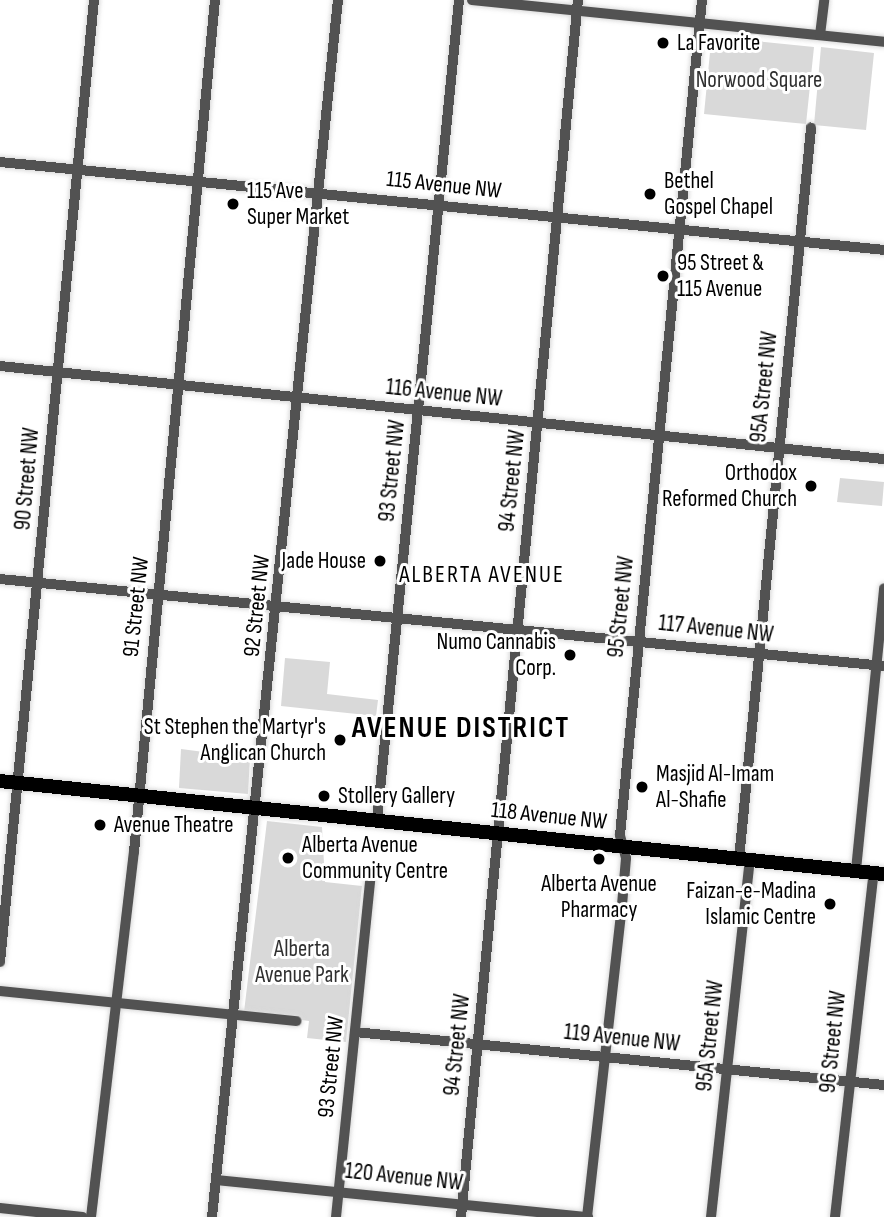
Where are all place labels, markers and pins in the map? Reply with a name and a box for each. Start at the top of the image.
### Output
place label: La Favorite [677,29,760,57]
marker: La Favorite [655,35,671,51]
place label: Bethel Gospel Chapel [664,167,773,221]
place label: 115 Ave Super Market [247,177,349,231]
marker: Bethel Gospel Chapel [642,186,658,202]
marker: 115 Ave Super Market [225,196,241,212]
place label: 95 Street & 115 Avenue [677,249,764,303]
marker: 95 Street & 115 Avenue [655,268,671,284]
place label: Orthodox Reformed Church [662,459,797,513]
marker: Orthodox Reformed Church [803,478,819,494]
place label: Jade House [282,547,366,575]
marker: Jade House [372,553,388,569]
place label: Numo Cannabis Corp. [436,628,556,682]
marker: Numo Cannabis Corp. [562,647,578,663]
place label: St Stephen the Martyr's Anglican Church [144,713,326,767]
marker: St Stephen the Martyr's Anglican Church [332,732,348,748]
place label: Masjid Al-Imam Al-Shafie [656,760,774,814]
marker: Masjid Al-Imam Al-Shafie [634,779,650,795]
place label: Stollery Gallery [338,782,455,810]
marker: Stollery Gallery [316,788,332,804]
place label: Avenue Theatre [114,811,233,839]
marker: Avenue Theatre [92,817,108,833]
place label: Alberta Avenue Community Centre [302,831,448,885]
marker: Alberta Avenue Community Centre [280,850,296,866]
marker: Alberta Avenue Pharmacy [591,851,607,867]
place label: Alberta Avenue Pharmacy [541,870,657,924]
place label: Faizan-e-Madina Islamic Centre [686,877,816,931]
marker: Faizan-e-Madina Islamic Centre [822,896,838,912]

